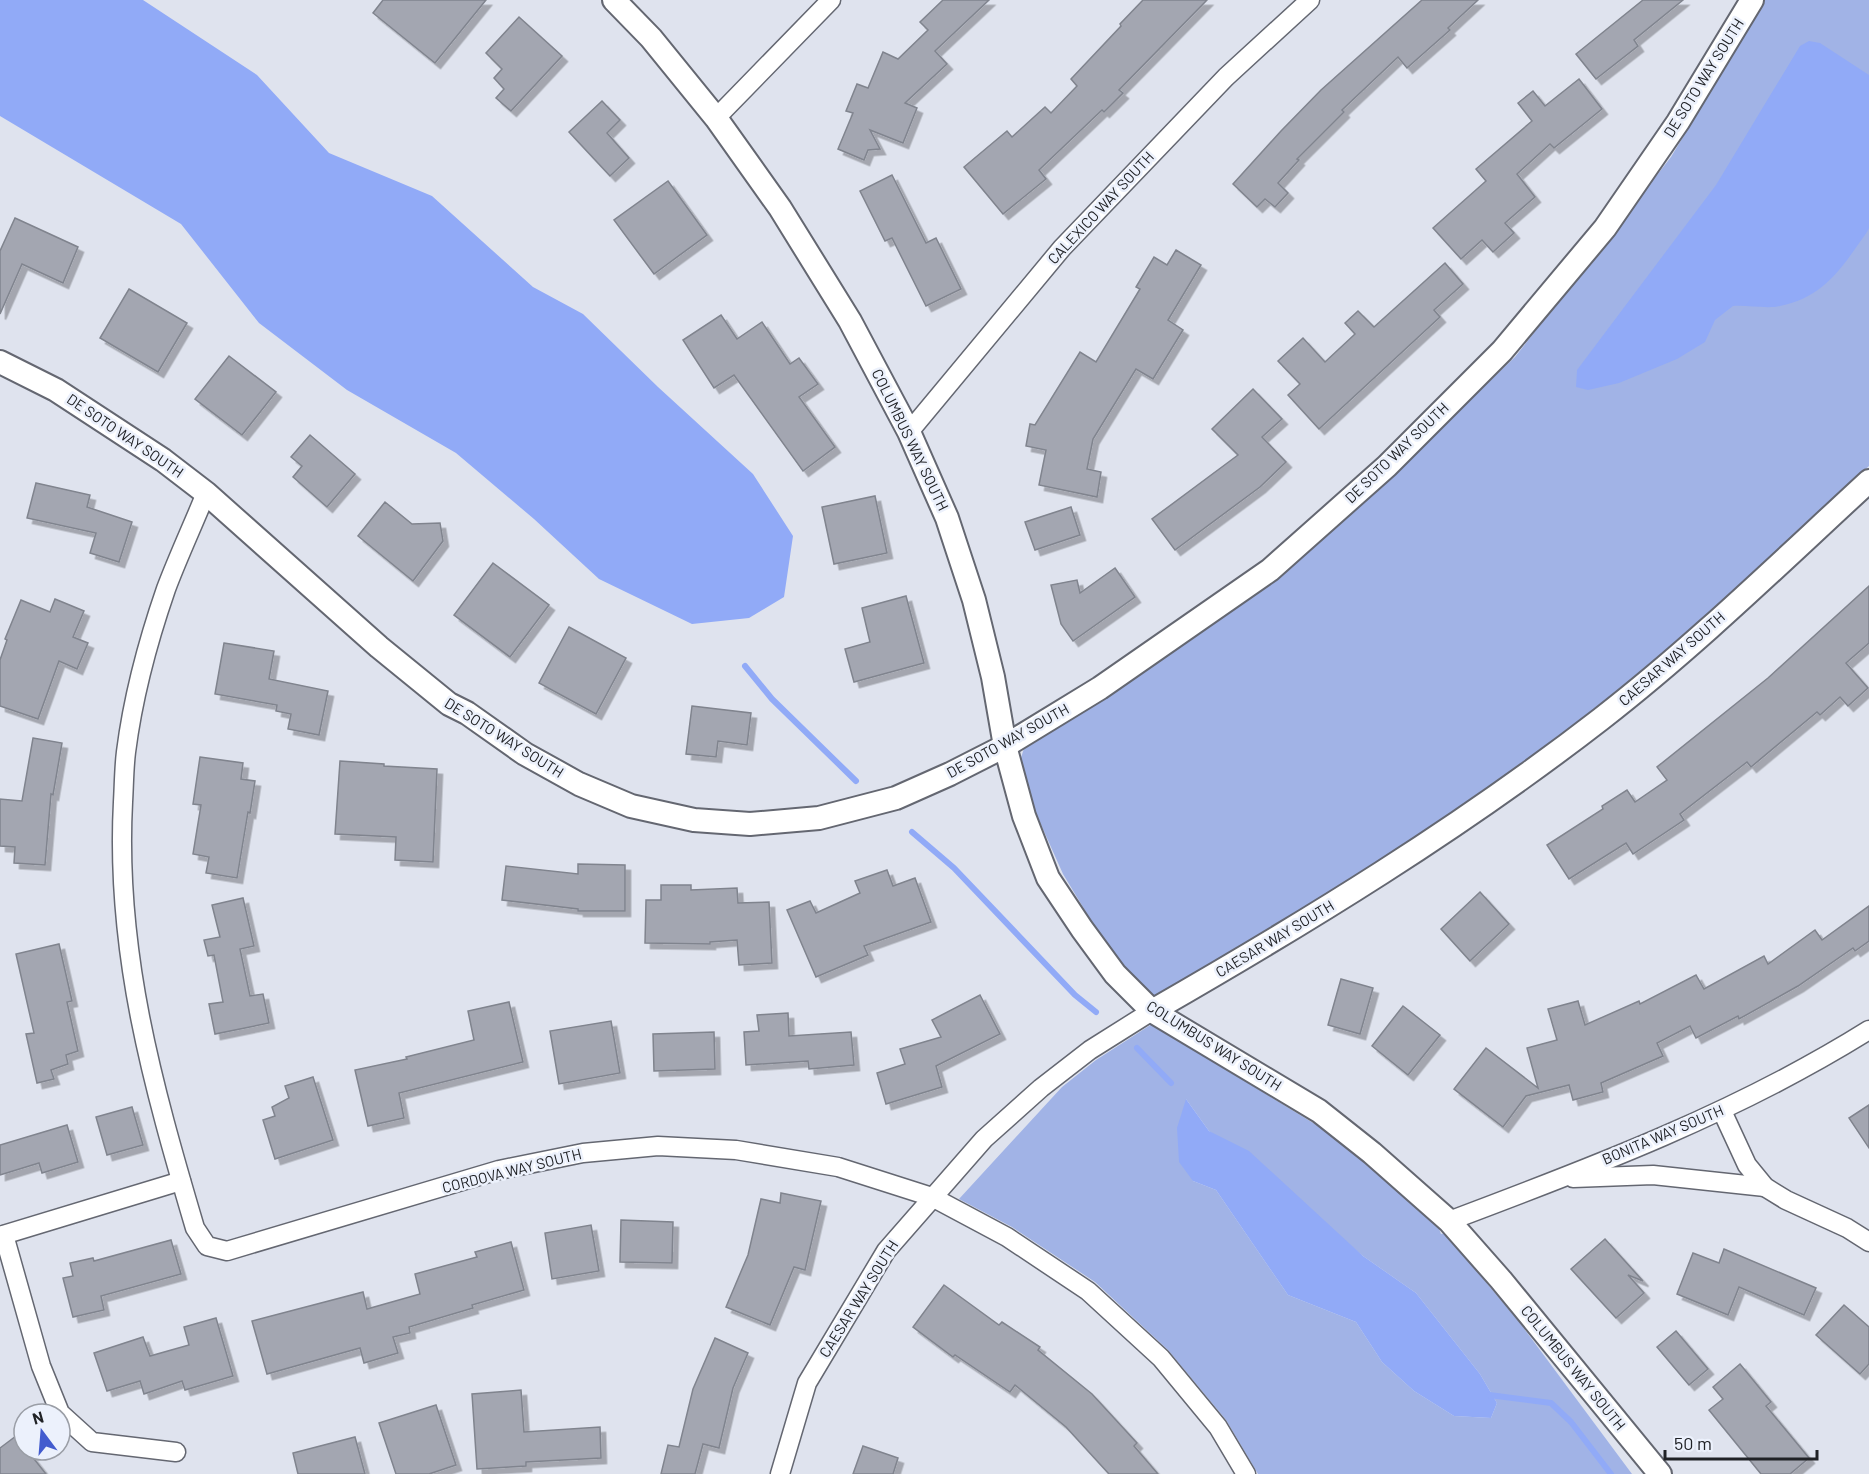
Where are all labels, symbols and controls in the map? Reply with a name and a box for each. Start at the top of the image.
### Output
street label: DE SOTO WAY SOUTH [1659,15,1747,140]
street label: CALEXICO WAY SOUTH [1043,147,1157,267]
street label: COLUMBUS WAY SOUTH [869,366,953,514]
street label: DE SOTO WAY SOUTH [64,389,187,481]
street label: DE SOTO WAY SOUTH [1341,398,1452,506]
street label: CAESAR WAY SOUTH [1615,607,1728,709]
street label: DE SOTO WAY SOUTH [442,693,567,781]
street label: DE SOTO WAY SOUTH [943,699,1072,781]
street label: CAESAR WAY SOUTH [1212,896,1337,981]
street label: COLUMBUS WAY SOUTH [1144,996,1285,1094]
street label: BONITA WAY SOUTH [1599,1100,1726,1168]
street label: CORDOVA WAY SOUTH [440,1144,583,1196]
street label: CAESAR WAY SOUTH [815,1237,901,1360]
street label: COLUMBUS WAY SOUTH [1518,1301,1630,1434]
north arrow [12,1402,72,1462]
text: N [30,1407,45,1428]
scale bar [1665,1423,1816,1461]
text: 50 m [1674,1432,1712,1454]

